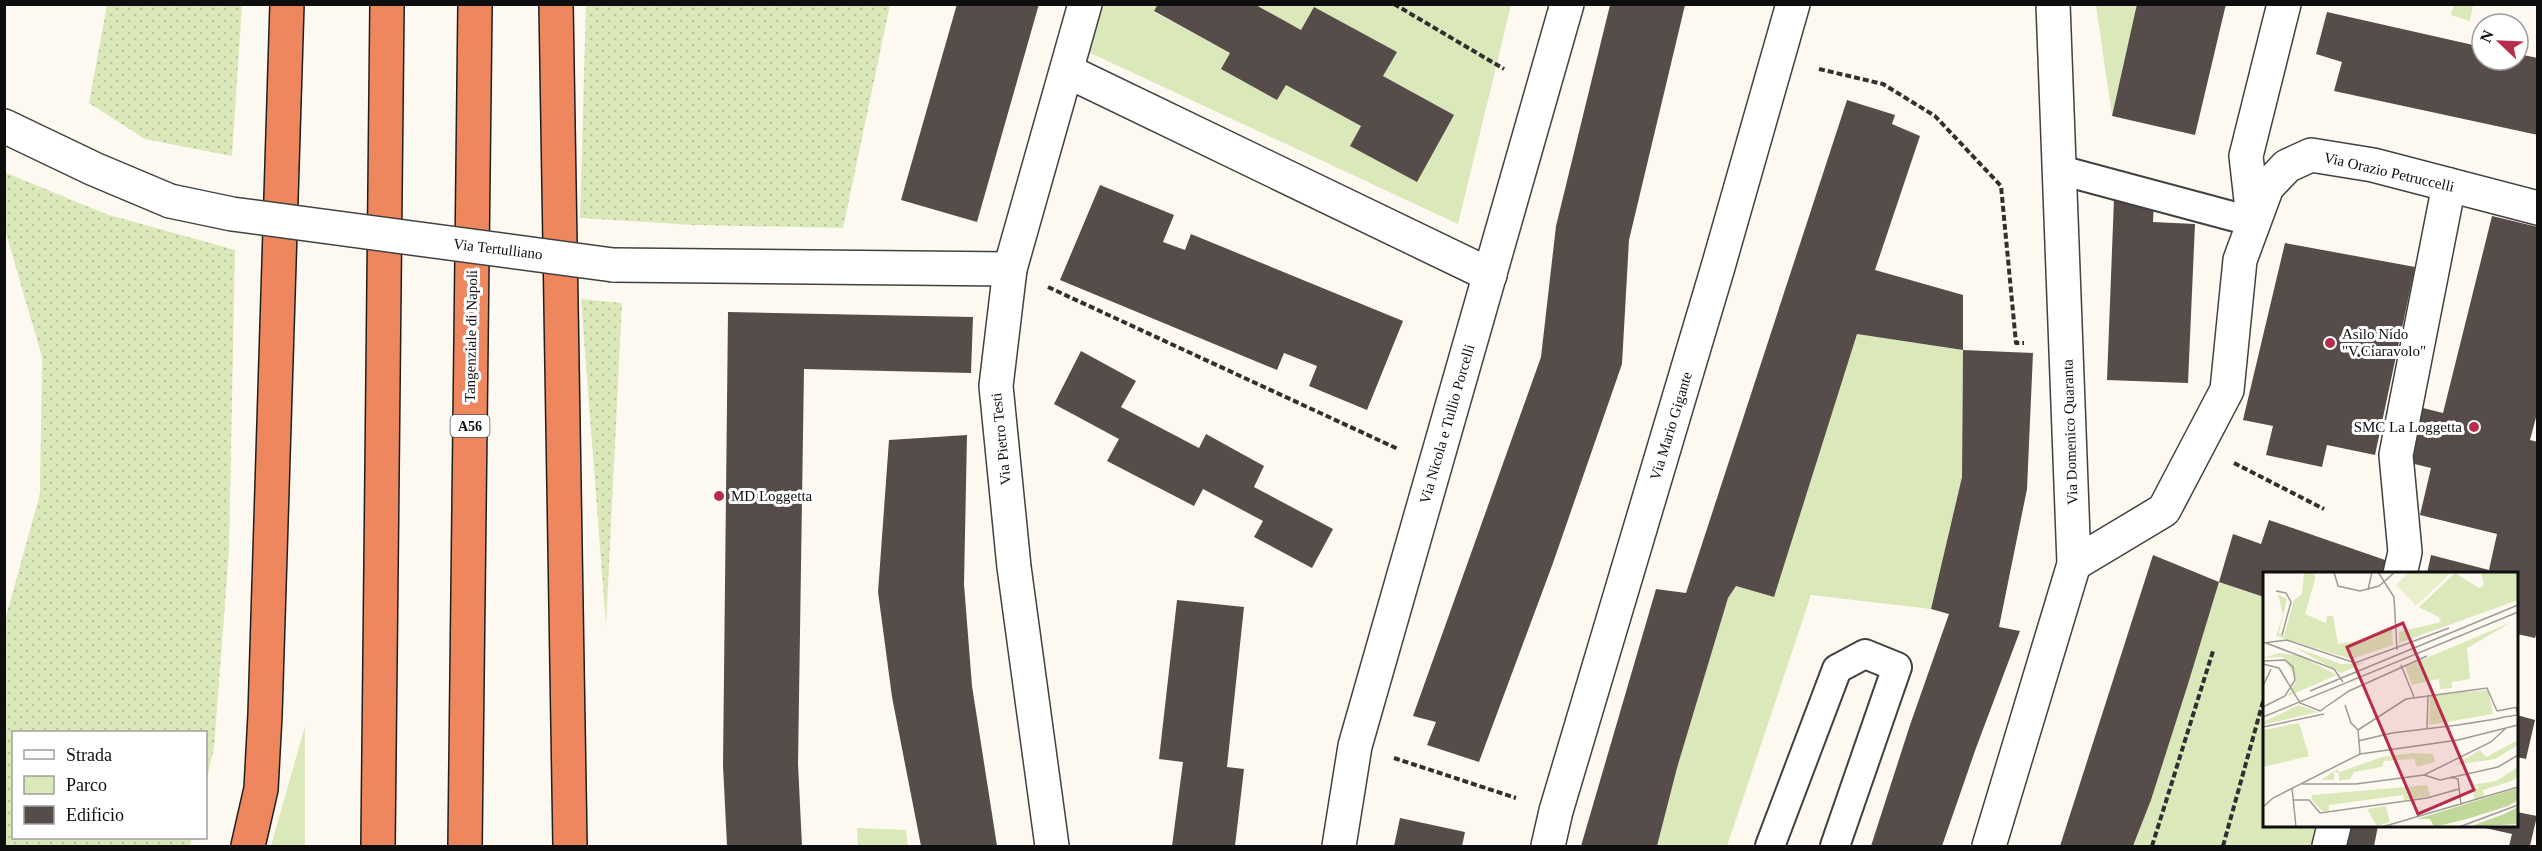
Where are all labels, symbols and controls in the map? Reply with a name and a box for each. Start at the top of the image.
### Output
north arrow [2470,12,2530,72]
text: N [2477,27,2497,45]
street label: Via Orazio Petruccelli [2322,149,2456,195]
street label: Via Tertulliano [452,236,544,262]
street label: Tangenziale di Napoli [462,270,480,402]
place label: Asilo Nido "V.Ciaravolo" [2342,326,2426,359]
marker: Asilo Nido "V.Ciaravolo" [2323,336,2337,350]
street label: Via Nicola e Tullio Porcelli [1417,343,1477,505]
street label: Via Domenico Quaranta [2059,359,2081,505]
street label: Via Mario Gigante [1647,370,1695,482]
street label: Via Pietro Testi [988,392,1014,486]
road number: A56 [450,415,490,437]
place label: SMC La Loggetta [2354,419,2462,435]
marker: SMC La Loggetta [2467,420,2481,434]
place label: MD Loggetta [731,488,813,504]
marker: MD Loggetta [712,489,726,503]
inset map [2263,572,2518,827]
legend [12,731,207,839]
text: Strada [66,745,112,765]
text: Parco [66,775,107,795]
text: Edificio [66,805,124,825]

